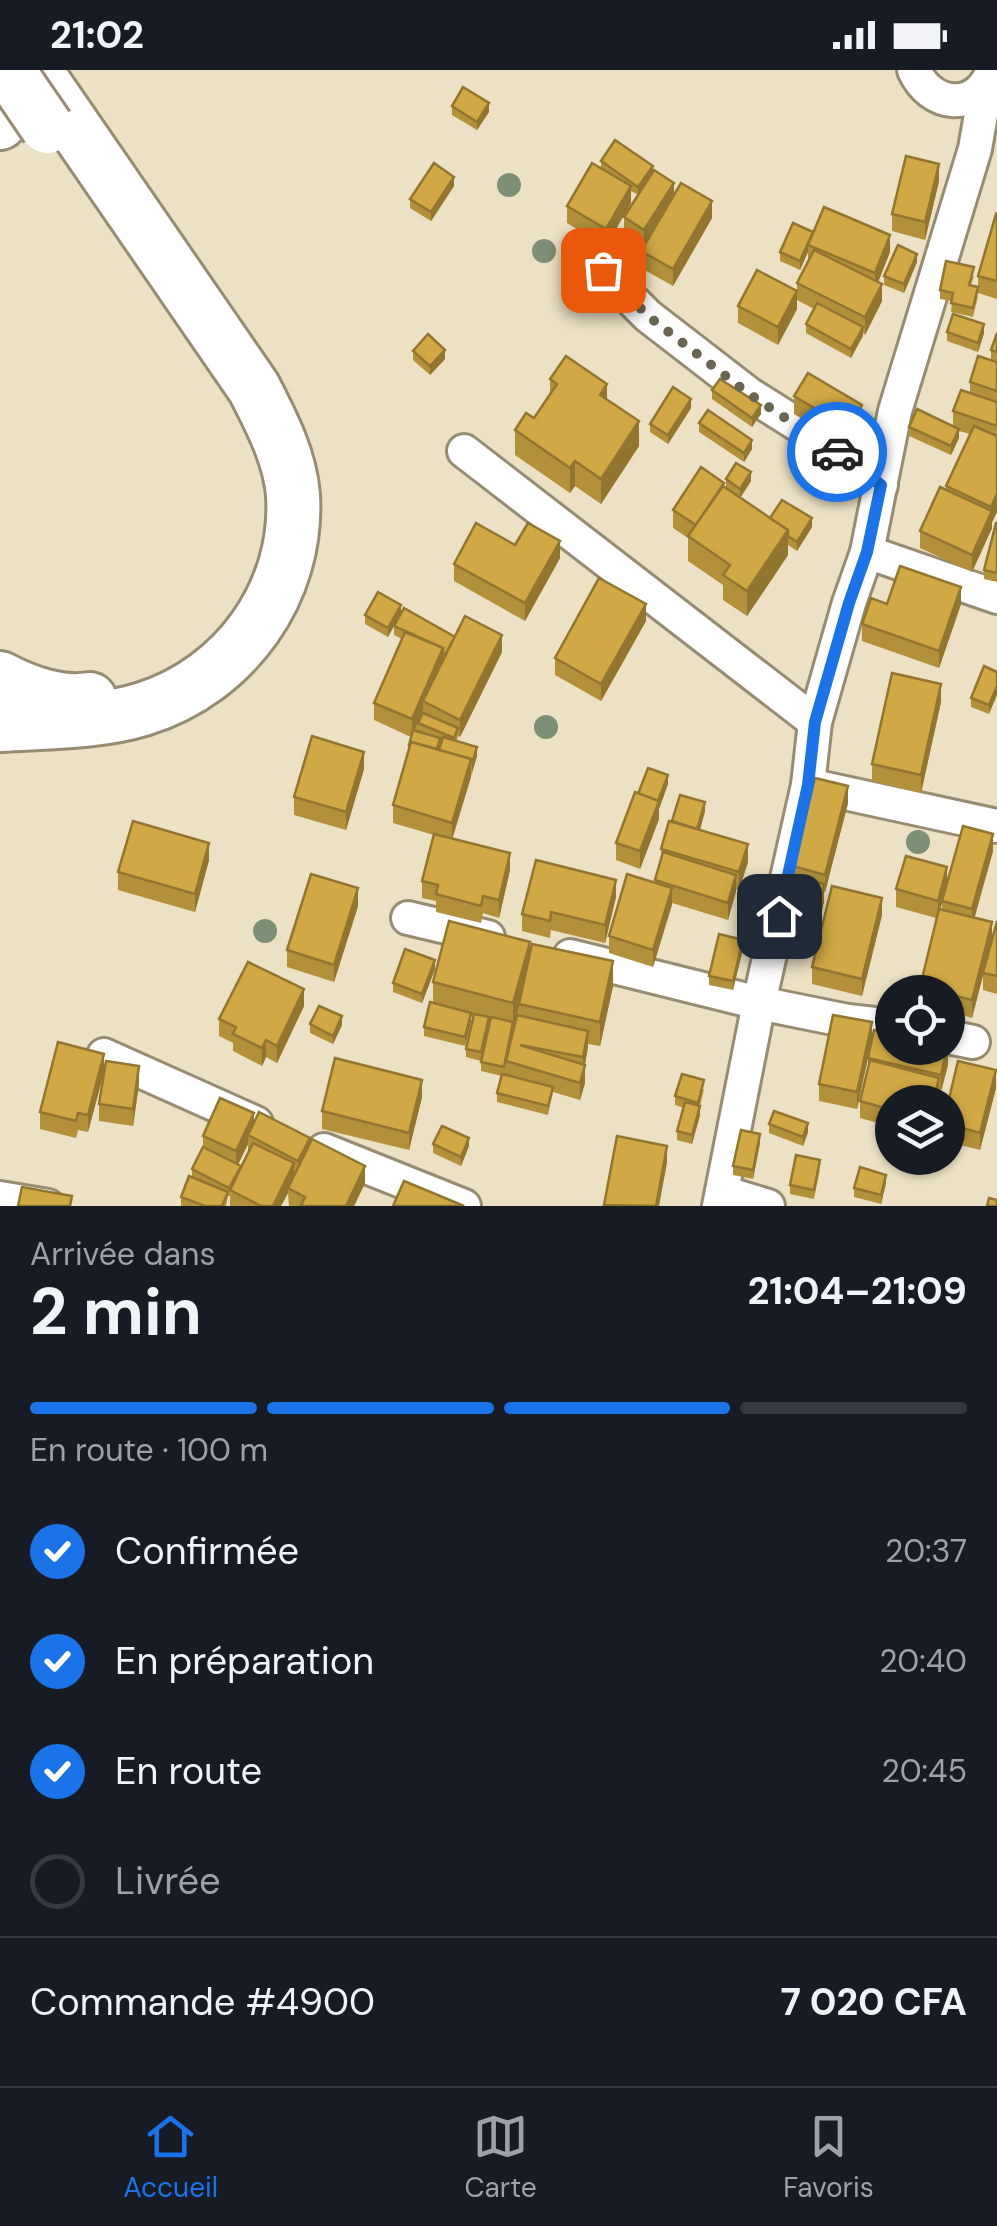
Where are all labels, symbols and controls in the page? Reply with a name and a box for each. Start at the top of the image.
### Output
text: 21:02 [50,10,144,60]
pin [561,228,646,313]
icon: bag [576,243,631,298]
courier [787,402,887,502]
icon: car [810,425,865,480]
pin [737,874,822,959]
icon: home [752,889,807,944]
map controls [875,975,965,1175]
button: locate [875,975,965,1065]
button: layers [875,1085,965,1175]
text: Arrivée dans [30,1233,215,1275]
text: 21:04–21:09 [747,1266,967,1316]
text: 2 min [30,1270,202,1354]
text: En route · 100 m [30,1429,268,1471]
icon: check [30,1524,85,1579]
text: Confirmée [115,1526,299,1576]
text: 20:37 [885,1530,967,1572]
icon: check [30,1634,85,1689]
text: En préparation [115,1636,374,1686]
text: 20:40 [879,1640,967,1682]
icon: check [30,1744,85,1799]
text: En route [115,1746,262,1796]
text: 20:45 [882,1750,967,1792]
text: Livrée [115,1856,221,1906]
text: Commande #4900 [30,1977,375,2027]
text: 7 020 CFA [780,1977,967,2027]
tab: Accueil [123,2109,218,2206]
tab: Carte [465,2109,537,2206]
tab: Favoris [783,2109,874,2206]

